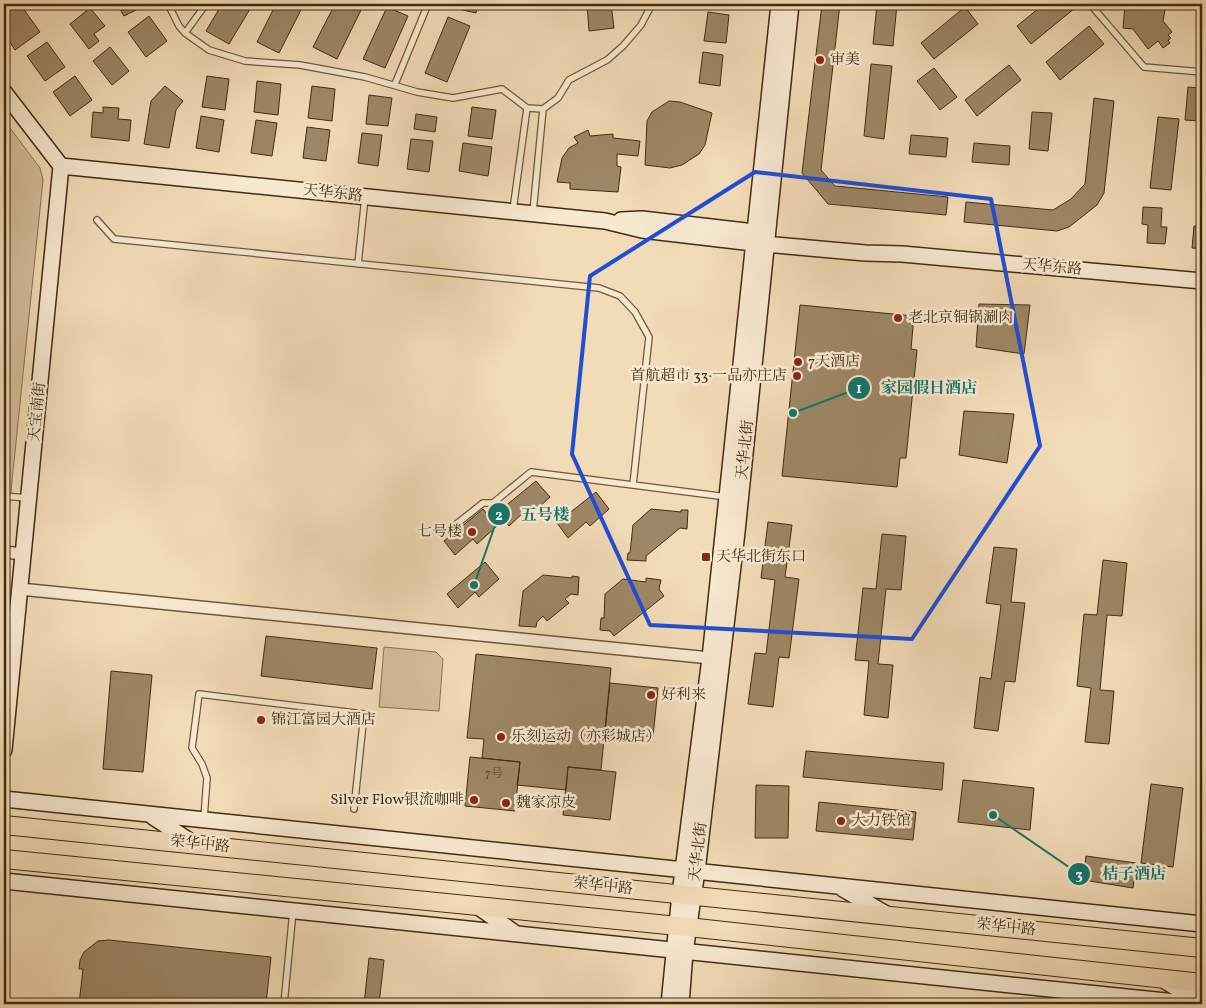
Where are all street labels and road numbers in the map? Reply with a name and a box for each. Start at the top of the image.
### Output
street label: 天华东路 [302,180,364,208]
street label: 天华东路 [1021,255,1083,281]
street label: 天宝南街 [24,381,52,443]
street label: 天华北街 [732,419,760,481]
street label: 天华北街 [685,821,713,883]
street label: 荣华中路 [169,831,231,859]
street label: 荣华中路 [572,873,634,901]
street label: 荣华中路 [975,914,1037,942]

